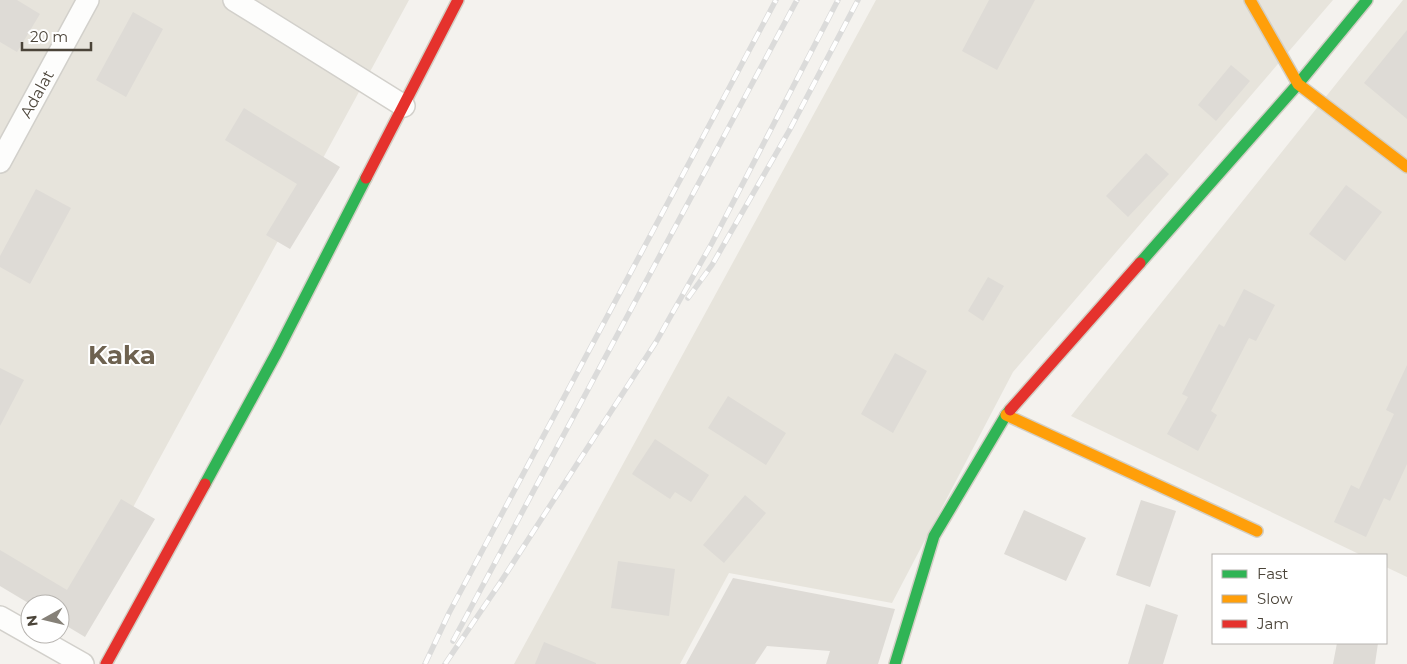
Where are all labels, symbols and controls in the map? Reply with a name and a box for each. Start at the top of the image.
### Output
scale bar [22,20,91,52]
text: 20 m [30,27,68,46]
street label: Adalat [16,66,58,121]
district label: Kaka [88,339,156,371]
legend [1212,554,1387,644]
text: Fast [1257,564,1288,583]
text: Slow [1257,589,1293,608]
north arrow [20,594,70,644]
text: N [22,614,42,628]
text: Jam [1256,614,1289,633]

